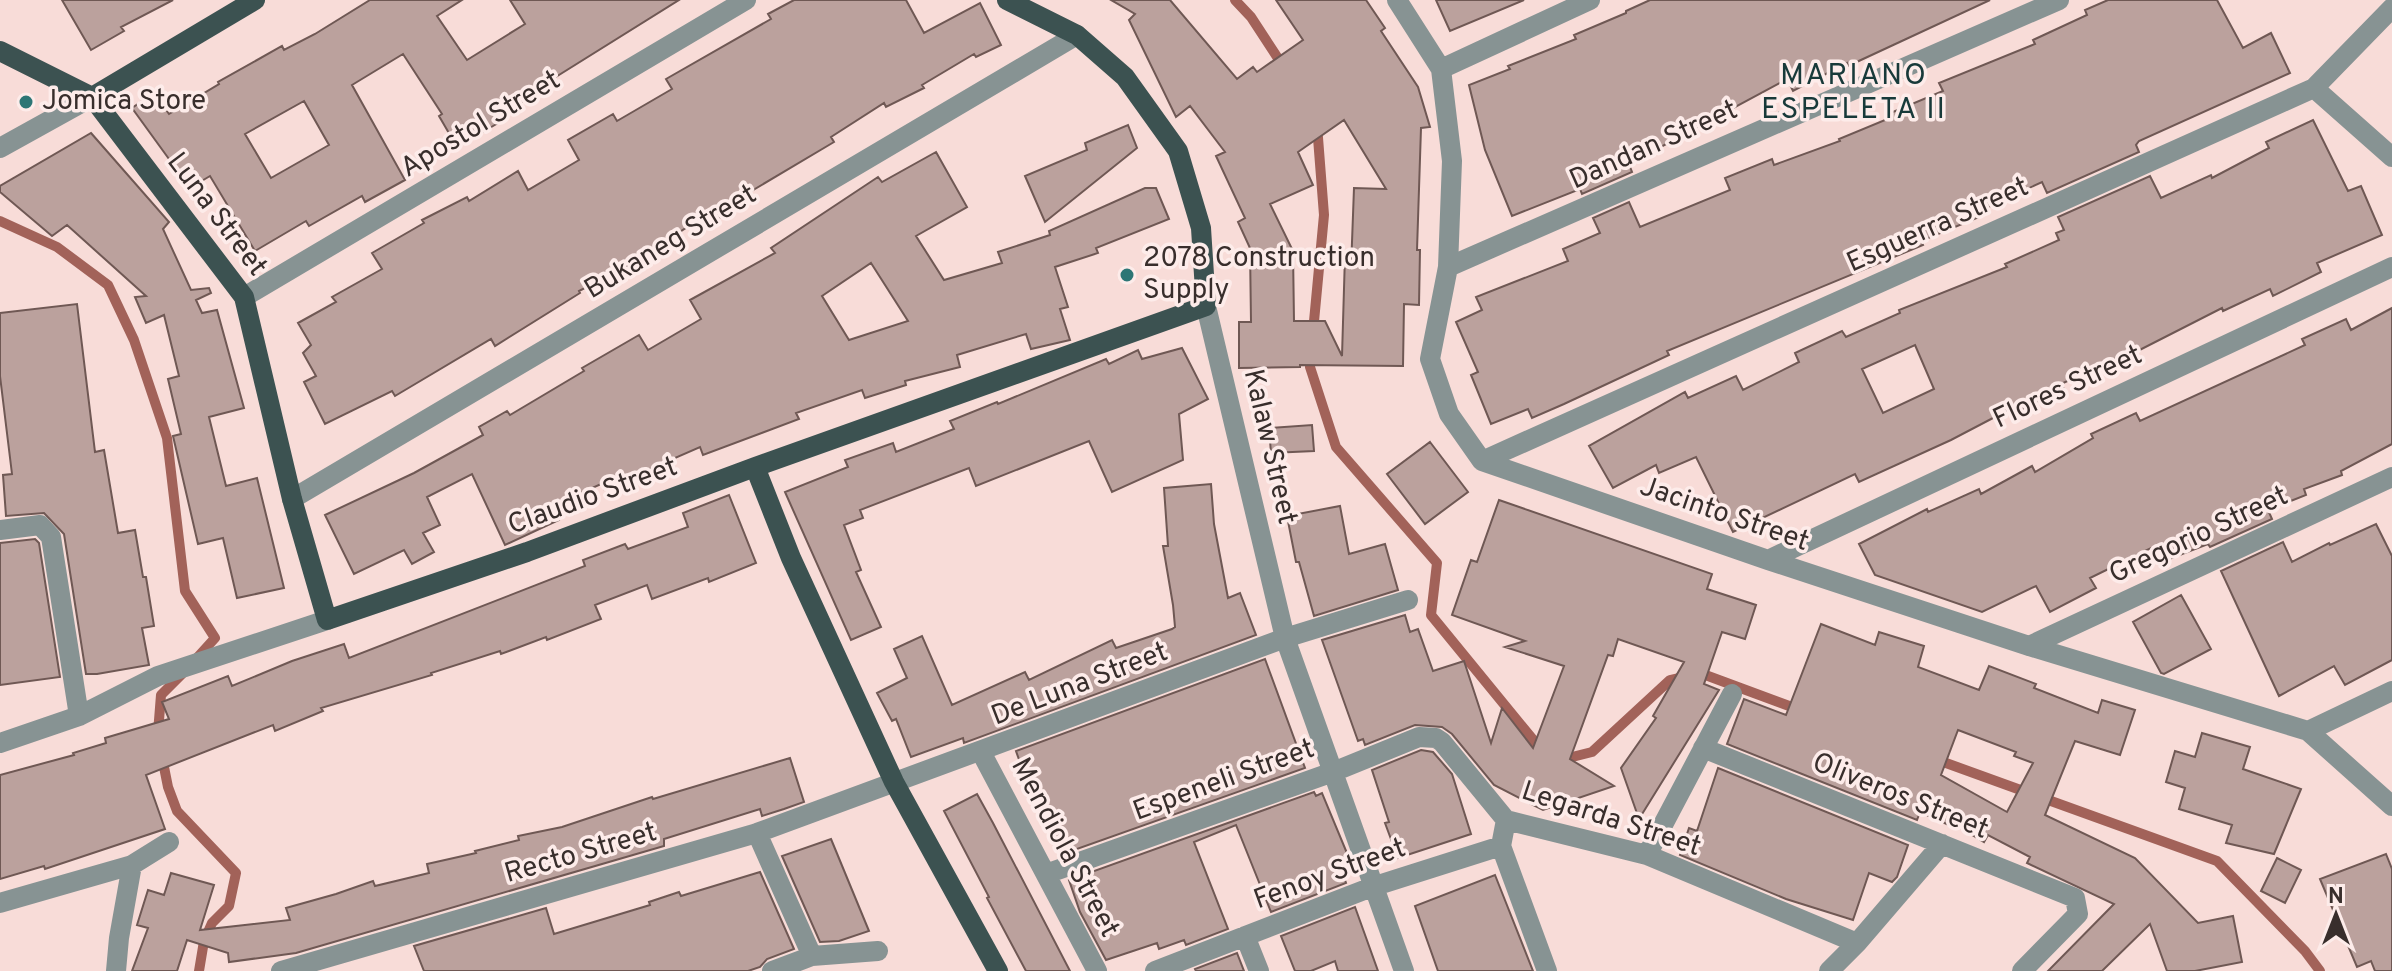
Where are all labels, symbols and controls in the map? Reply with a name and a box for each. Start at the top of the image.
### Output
district label: MARIANO ESPELETA II [1761,58,1947,129]
street label: Apostol Street [394,63,568,187]
place label: Jomica Store [42,84,206,120]
marker: Jomica Store [17,93,35,111]
street label: Dandan Street [1564,93,1744,199]
street label: Luna Street [158,146,274,284]
street label: Esguerra Street [1841,170,2035,282]
street label: Bukaneg Street [578,177,764,309]
place label: 2078 Construction Supply [1143,241,1375,309]
marker: 2078 Construction Supply [1118,266,1136,284]
street label: Flores Street [1988,338,2148,438]
street label: Kalaw Street [1234,366,1304,528]
street label: Claudio Street [503,450,683,544]
street label: Jacinto Street [1635,469,1813,561]
street label: Gregorio Street [2104,479,2294,593]
street label: De Luna Street [987,635,1173,735]
street label: Espeneli Street [1128,732,1320,830]
street label: Oliveros Street [1807,745,1993,849]
street label: Mendiola Street [1002,752,1126,944]
street label: Legarda Street [1517,774,1705,866]
street label: Recto Street [501,815,661,893]
street label: Fenoy Street [1249,831,1411,919]
north arrow [2296,875,2376,955]
text: N [2328,884,2344,911]

